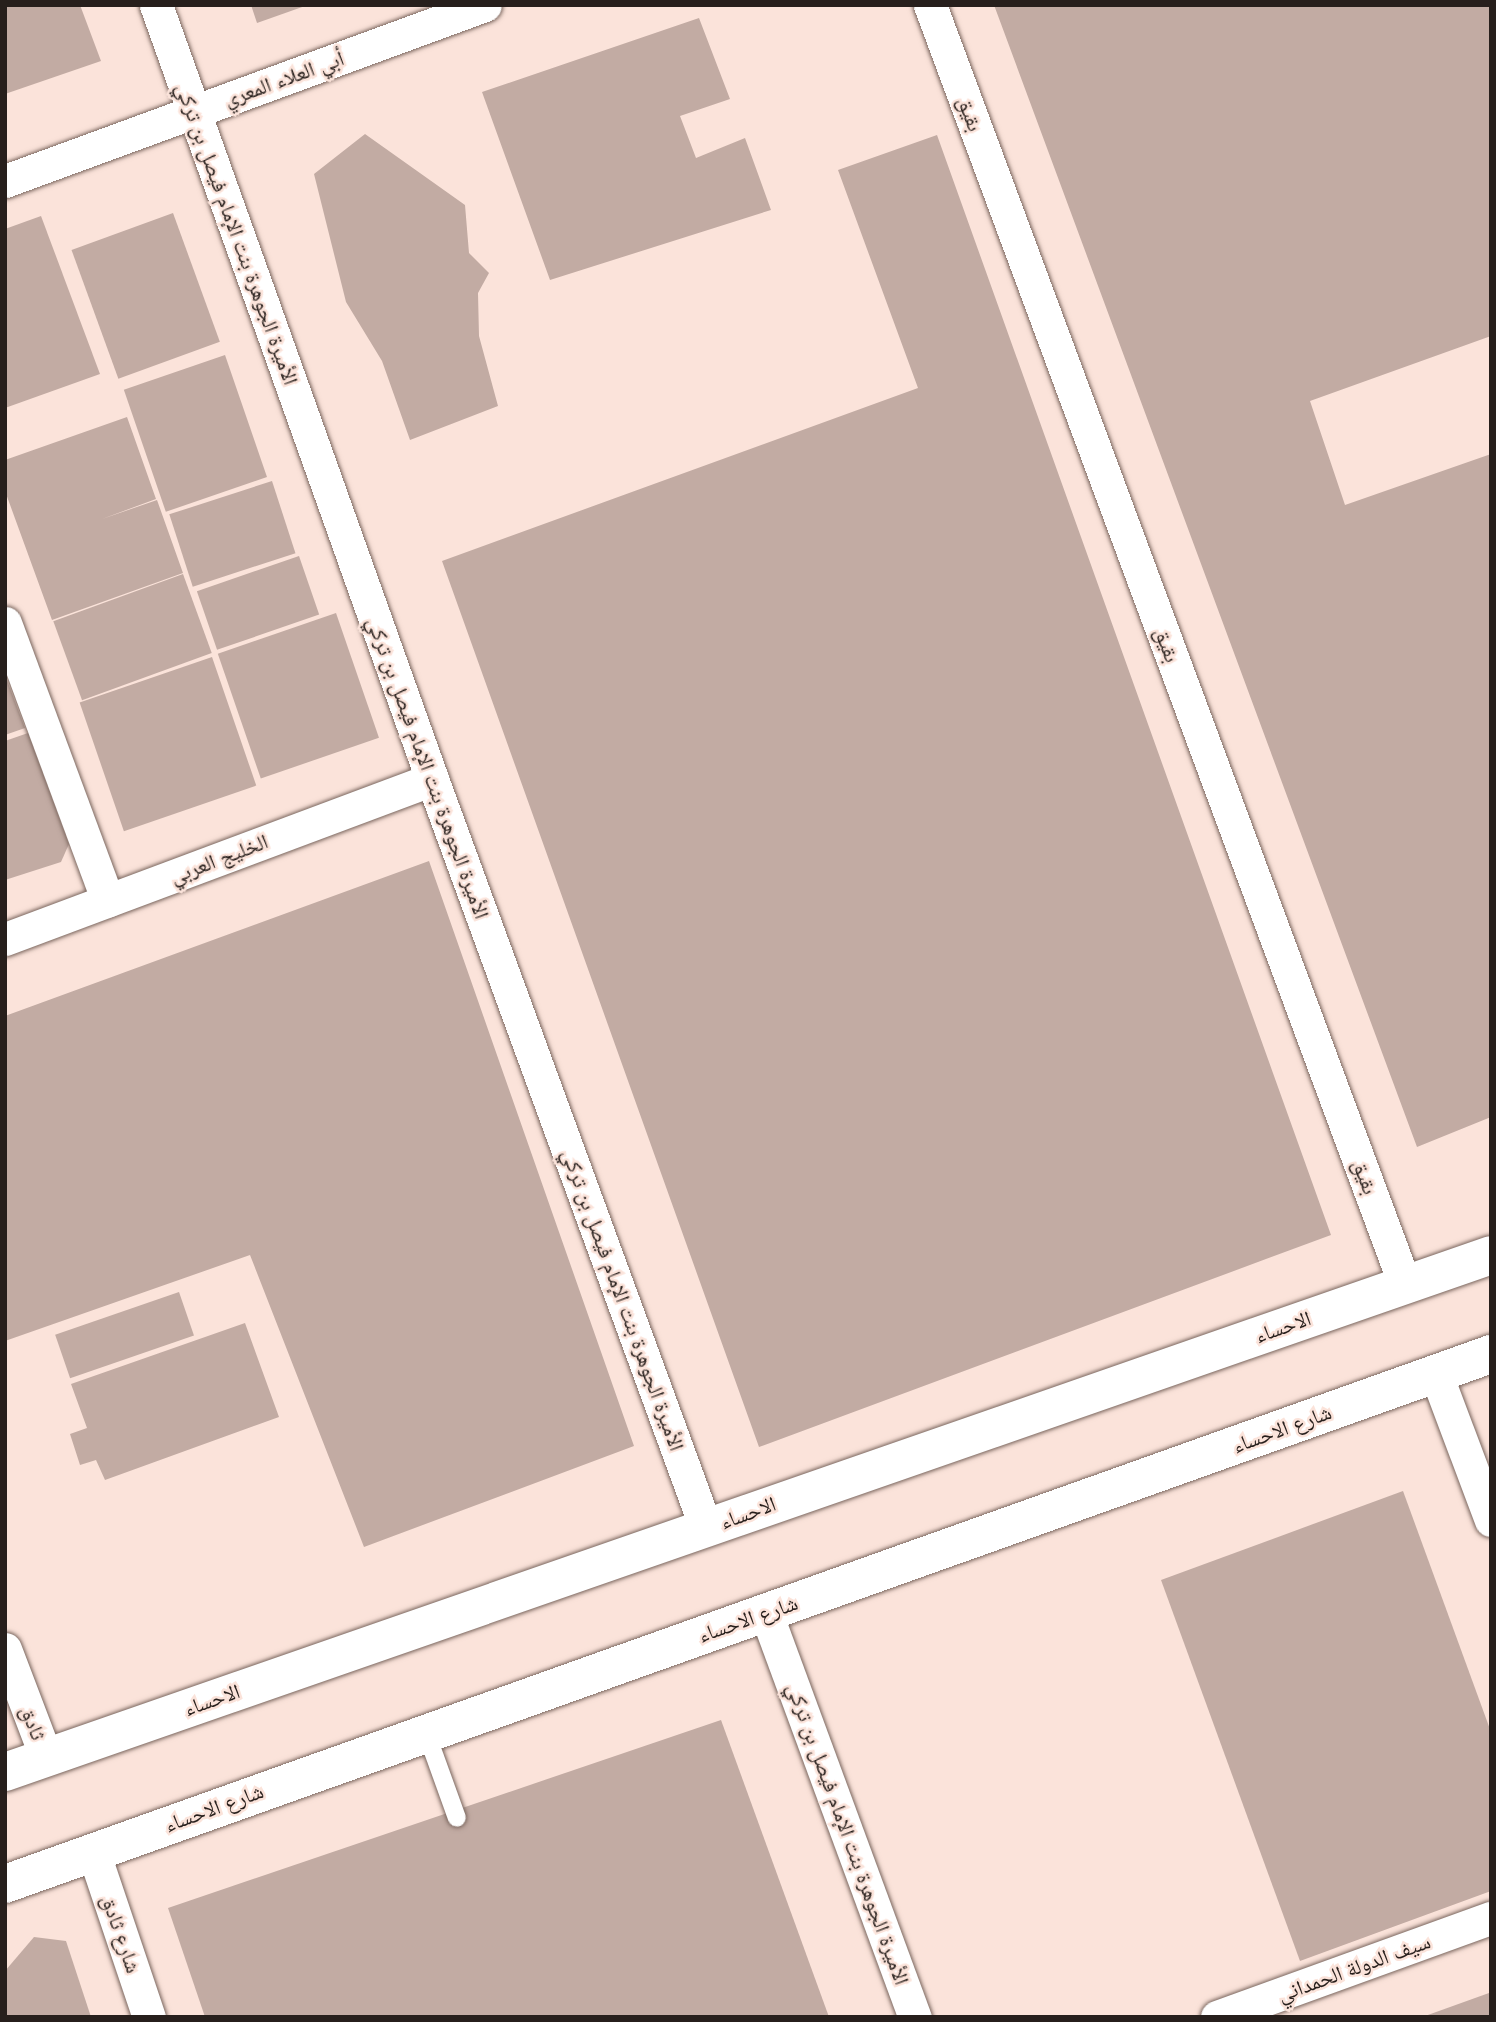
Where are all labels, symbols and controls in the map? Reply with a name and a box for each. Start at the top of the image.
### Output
street label: أبي العلاء المعري [221,46,347,112]
street label: الأميرة الجوهرة بنت الإمام فيصل بن تركي [171,80,303,388]
street label: بقيق [952,93,988,135]
street label: الأميرة الجوهرة بنت الإمام فيصل بن تركي [362,614,494,922]
street label: بقيق [1149,624,1185,666]
street label: الخليج العربي [166,829,272,889]
street label: الأميرة الجوهرة بنت الإمام فيصل بن تركي [557,1146,689,1454]
street label: بقيق [1347,1156,1383,1198]
street label: الاحساء [1252,1306,1314,1348]
street label: شارع الاحساء [1229,1399,1335,1459]
street label: الاحساء [717,1491,779,1535]
street label: شارع الاحساء [695,1590,801,1648]
street label: الاحساء [181,1679,243,1721]
street label: الأميرة الجوهرة بنت الإمام فيصل بن تركي [782,1680,914,1988]
street label: ثادق [15,1702,51,1744]
street label: شارع الاحساء [161,1778,267,1838]
street label: شارع ثادق [96,1892,146,1976]
street label: سيف الدولة الحمداني [1274,1929,1434,2007]

